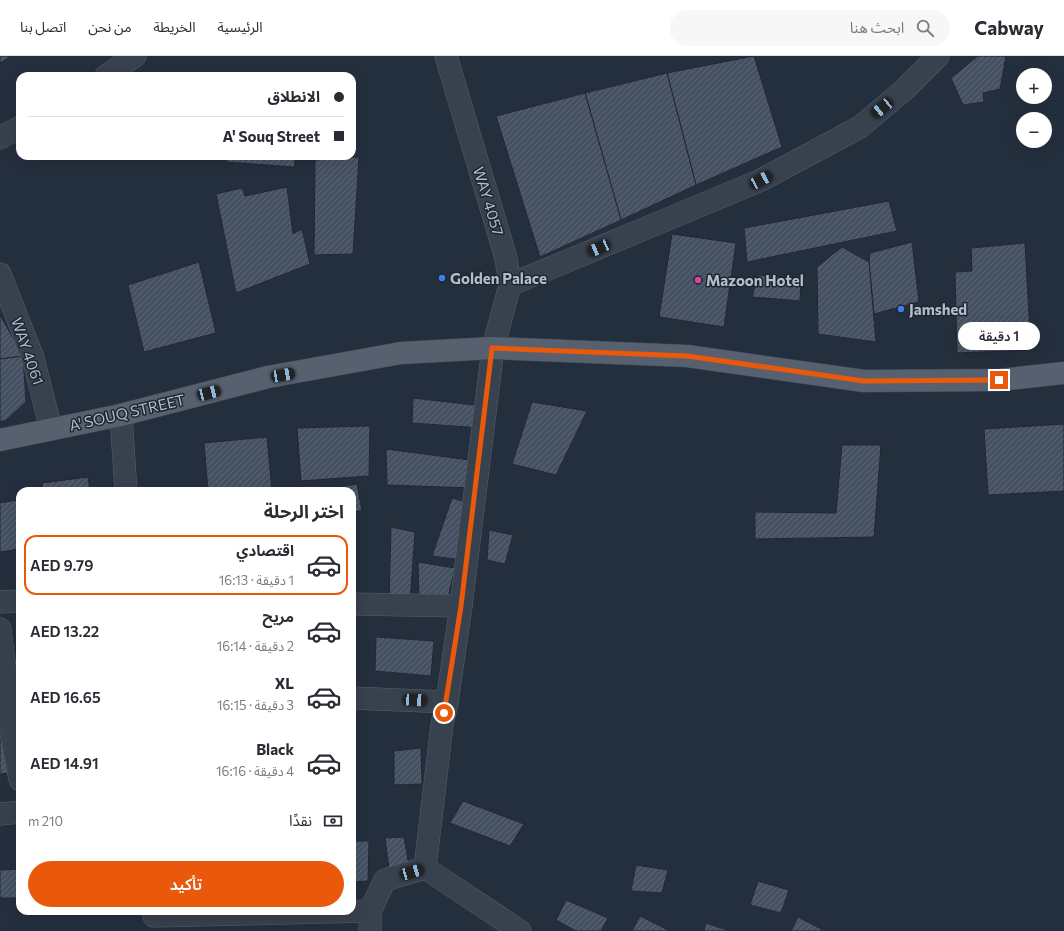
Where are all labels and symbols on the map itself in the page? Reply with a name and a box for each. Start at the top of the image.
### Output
car [869,96,895,120]
street label: WAY 4057 [470,164,508,238]
car [748,169,774,191]
car [586,238,612,258]
place label: Golden Palace [450,269,547,287]
place label: Mazoon Hotel [706,271,804,289]
marker: Golden Palace [437,273,447,283]
marker: Mazoon Hotel [693,275,703,285]
place label: Jamshed [909,300,967,318]
marker: Jamshed [896,304,906,314]
street label: WAY 4061 [8,315,48,387]
callout: 1 دقيقة [958,322,1040,350]
car [270,367,296,383]
route end [990,371,1008,389]
car [196,384,222,402]
street label: A' SOUQ STREET [67,390,187,434]
car [403,693,427,707]
route start [435,704,453,722]
car [399,863,425,881]

